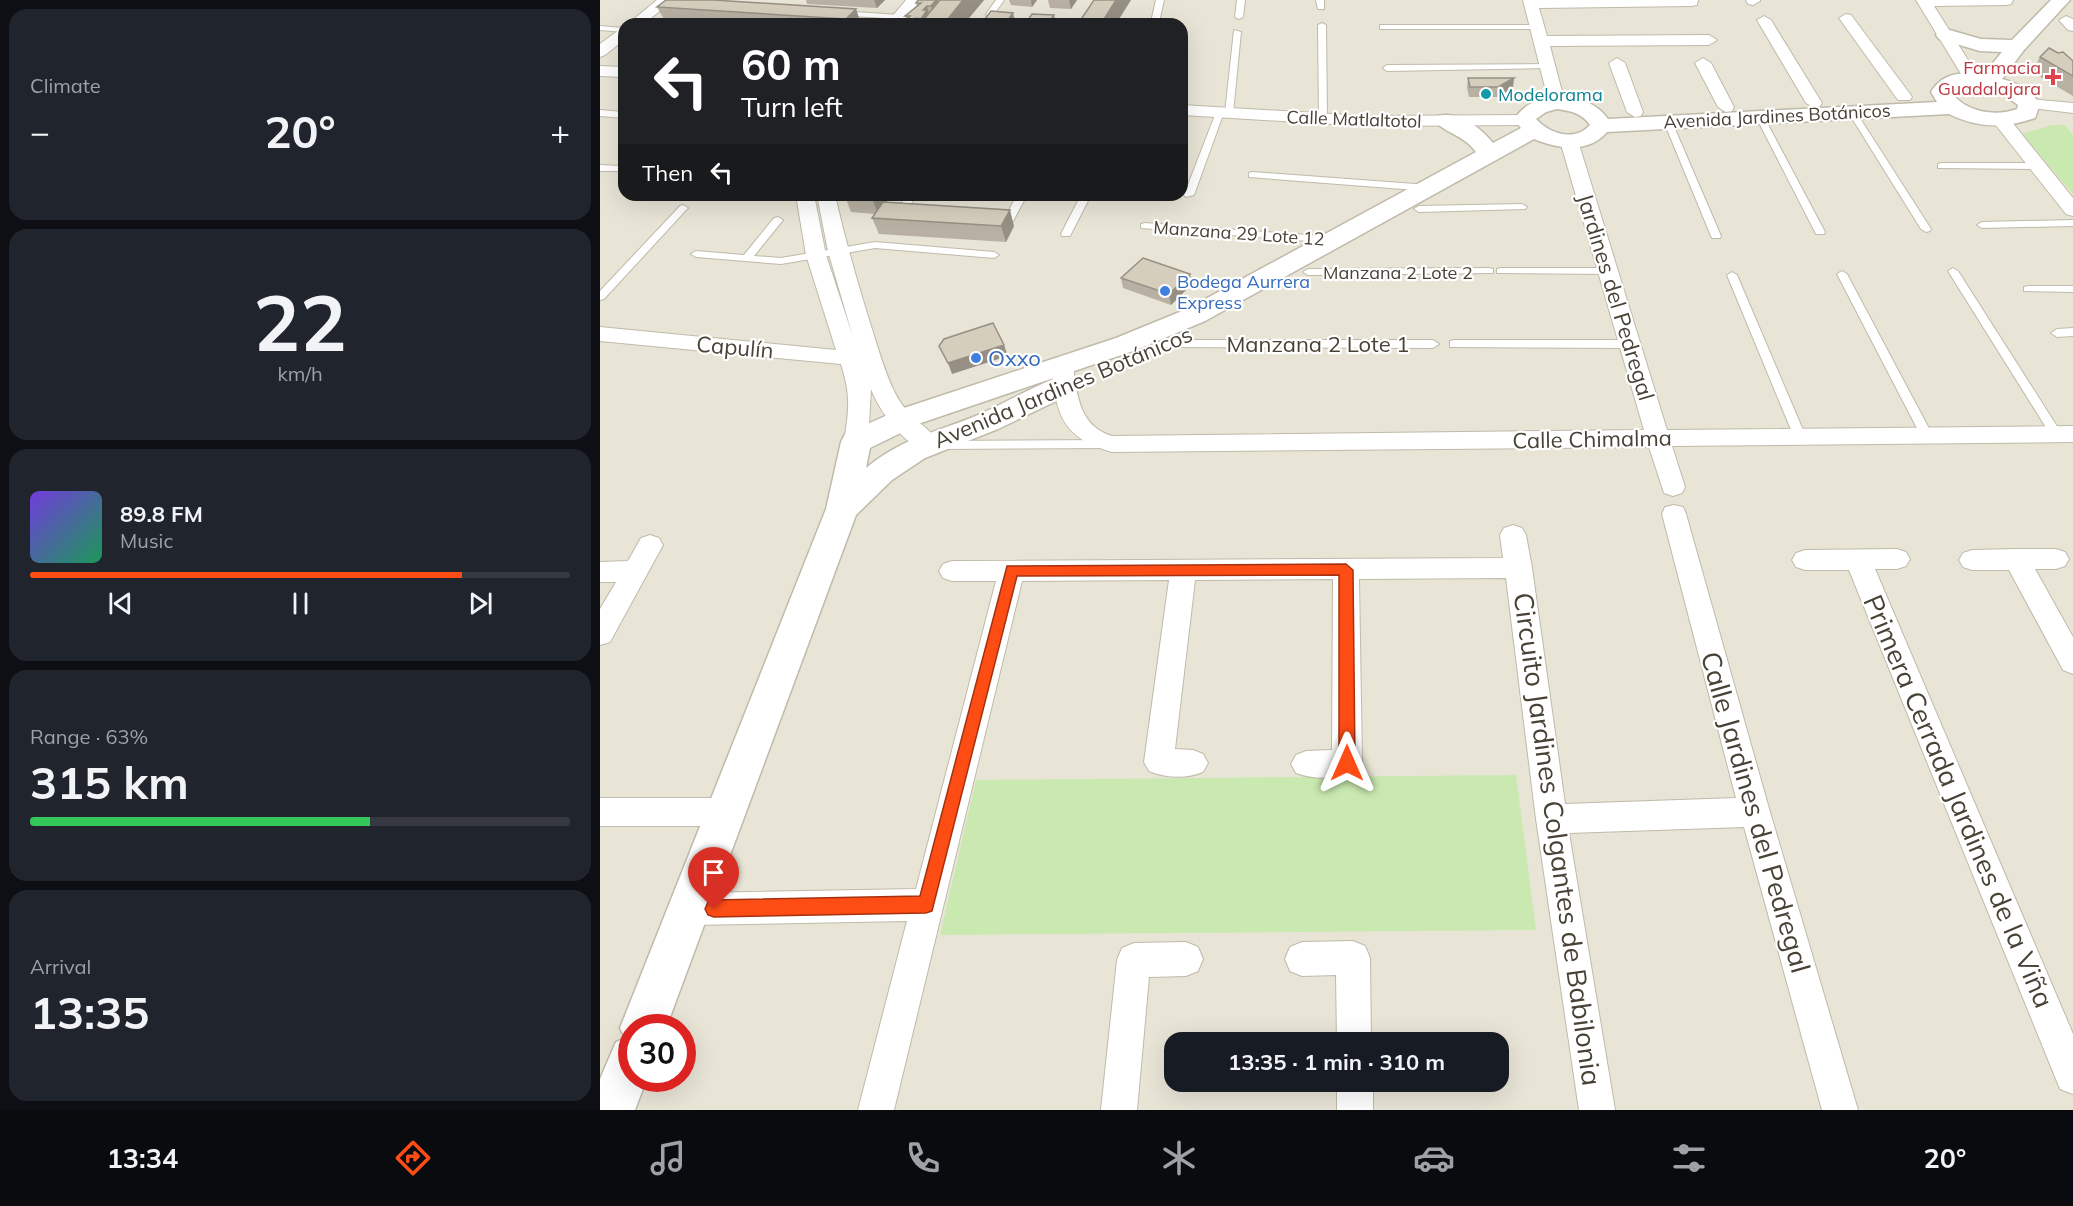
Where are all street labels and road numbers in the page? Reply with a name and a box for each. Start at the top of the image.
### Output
street label: Avenida Jardines Botánicos [1663,99,1891,133]
street label: Calle Matlaltotol [1286,105,1422,133]
street label: Jardines del Pedregal [1571,190,1661,404]
street label: Manzana 29 Lote 12 [1153,216,1325,250]
street label: Manzana 2 Lote 2 [1323,261,1473,284]
street label: Avenida Jardines Botánicos [930,320,1196,454]
street label: Capulín [695,330,775,364]
street label: Manzana 2 Lote 1 [1226,330,1410,358]
street label: Calle Chimalma [1512,424,1672,454]
street label: Primera Cerrada Jardines de la Viña [1856,589,2062,1013]
street label: Circuito Jardines Colgantes de Babilonia [1507,590,1609,1088]
street label: Calle Jardines del Pedregal [1694,647,1818,977]

